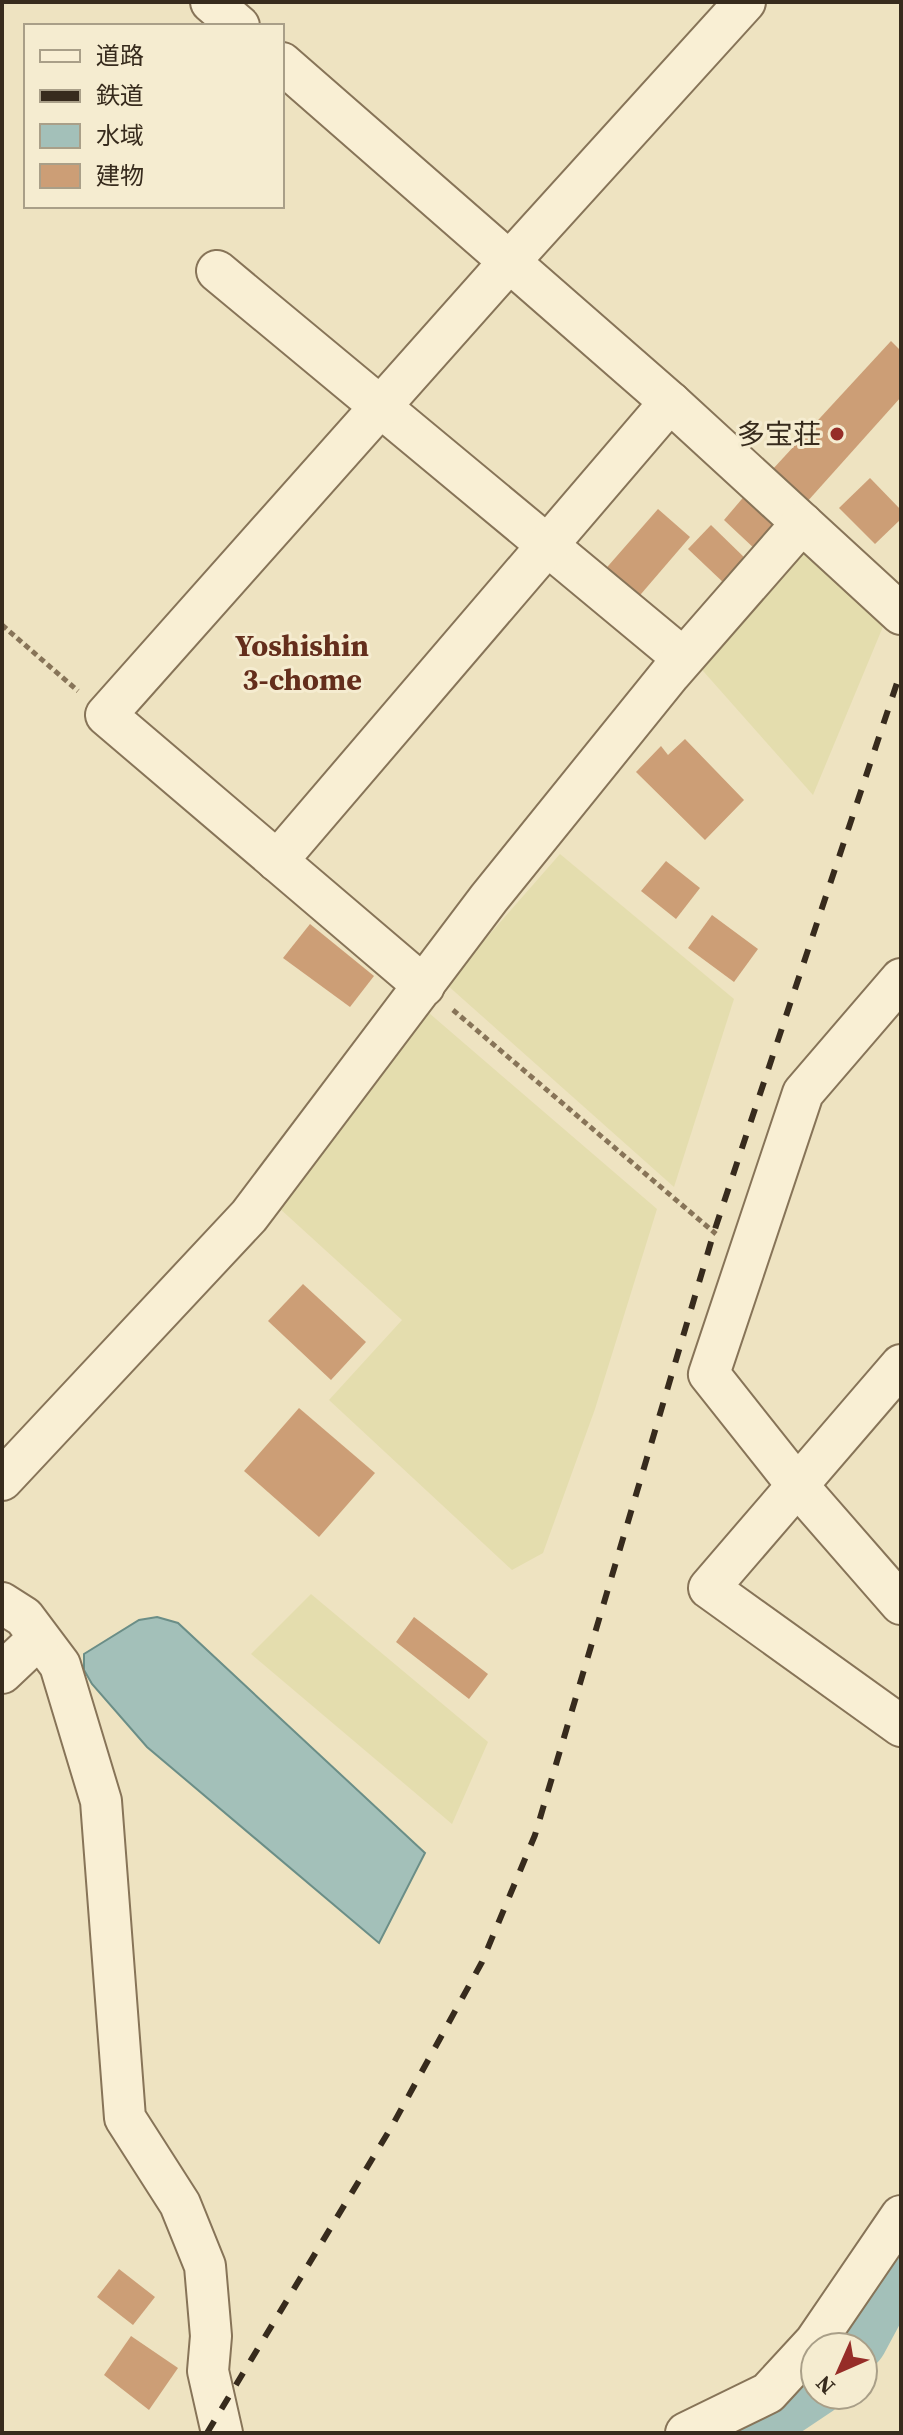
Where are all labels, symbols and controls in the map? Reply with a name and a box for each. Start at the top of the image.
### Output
legend [24,24,284,208]
text: 道路 [96,39,144,72]
text: 鉄道 [96,79,144,112]
text: 水域 [96,119,144,152]
text: 建物 [96,159,144,192]
place label: 多宝荘 [737,415,821,453]
marker: 多宝荘 [828,425,846,443]
district label: Yoshishin 3-chome [235,625,369,700]
north arrow [799,2331,879,2411]
text: N [809,2369,841,2401]

